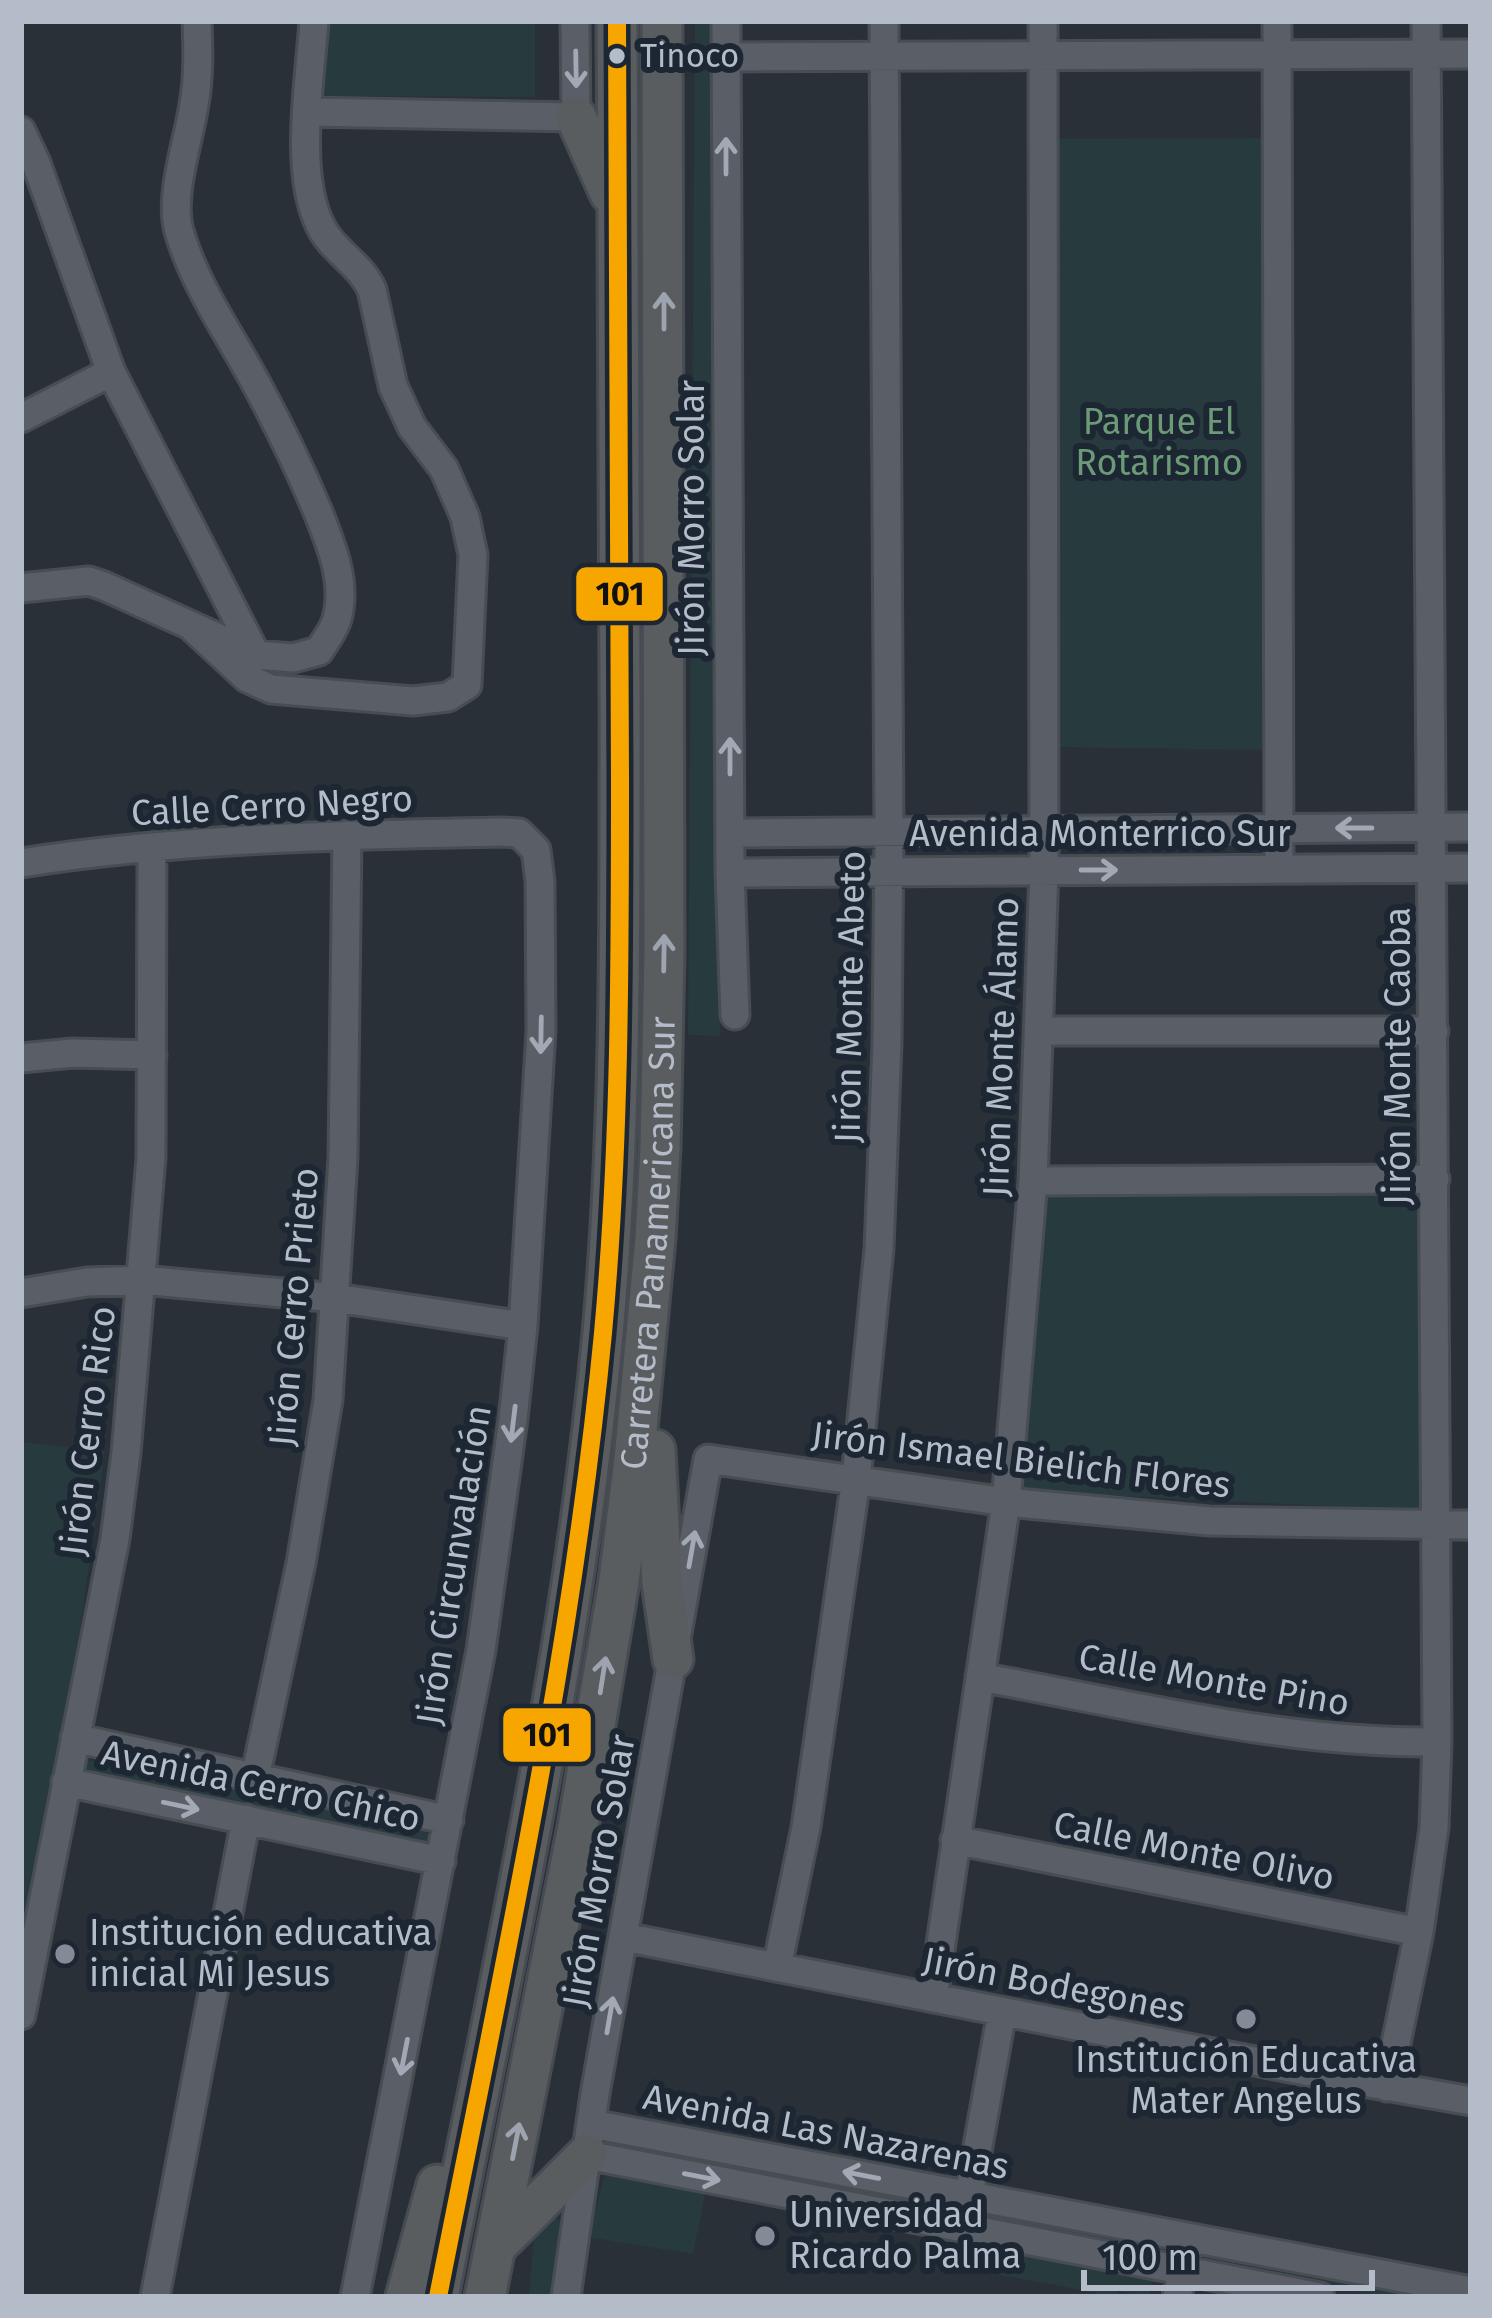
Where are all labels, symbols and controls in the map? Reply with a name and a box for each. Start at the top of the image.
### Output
place label: Tinoco [640,36,739,76]
marker: Tinoco [606,45,628,67]
one-way arrow [564,49,587,88]
one-way arrow [715,137,738,176]
one-way arrow [652,292,675,331]
street label: Jirón Morro Solar [670,380,714,656]
park label: Parque El Rotarismo [1075,400,1243,485]
line badge: 101 [574,565,665,623]
text: 101 [595,574,645,614]
one-way arrow [719,737,741,776]
street label: Calle Cerro Negro [130,777,414,835]
street label: Avenida Monterrico Sur [909,812,1291,856]
one-way arrow [1335,817,1374,839]
street label: Jirón Monte Abeto [825,850,875,1144]
one-way arrow [1079,859,1118,881]
street label: Jirón Monte Álamo [973,896,1028,1198]
street label: Jirón Monte Caoba [1376,907,1420,1205]
one-way arrow [653,934,675,973]
one-way arrow [529,1015,552,1054]
street label: Carretera Panamericana Sur [611,1016,685,1472]
street label: Jirón Cerro Prieto [260,1166,328,1448]
street label: Jirón Cerro Rico [51,1304,125,1558]
street label: Jirón Circunvalación [407,1402,501,1728]
one-way arrow [501,1404,523,1443]
street label: Jirón Ismael Bielich Flores [809,1412,1233,1508]
one-way arrow [682,1530,705,1569]
street label: Calle Monte Pino [1075,1635,1353,1725]
one-way arrow [593,1656,616,1695]
line badge: 101 [501,1706,593,1764]
text: 101 [522,1715,572,1755]
street label: Avenida Cerro Chico [98,1731,424,1841]
street label: Jirón Morro Solar [553,1731,645,2011]
one-way arrow [161,1795,199,1818]
street label: Calle Monte Olivo [1050,1802,1338,1900]
place label: Institución educativa inicial Mi Jesus [89,1911,432,1996]
street label: Jirón Bodegones [919,1938,1189,2032]
marker: Institución educativa inicial Mi Jesus [52,1941,78,1967]
one-way arrow [599,1997,622,2036]
marker: Institución Educativa Mater Angelus [1233,2006,1259,2032]
one-way arrow [392,2036,414,2075]
place label: Institución Educativa Mater Angelus [1075,2038,1417,2123]
street label: Avenida Las Nazarenas [640,2075,1012,2189]
one-way arrow [506,2122,528,2161]
one-way arrow [842,2163,881,2185]
one-way arrow [682,2167,721,2189]
place label: Universidad Ricardo Palma [789,2193,1021,2278]
scale bar [1084,2216,1372,2290]
marker: Universidad Ricardo Palma [752,2223,778,2249]
text: 100 m [1102,2236,1198,2280]

